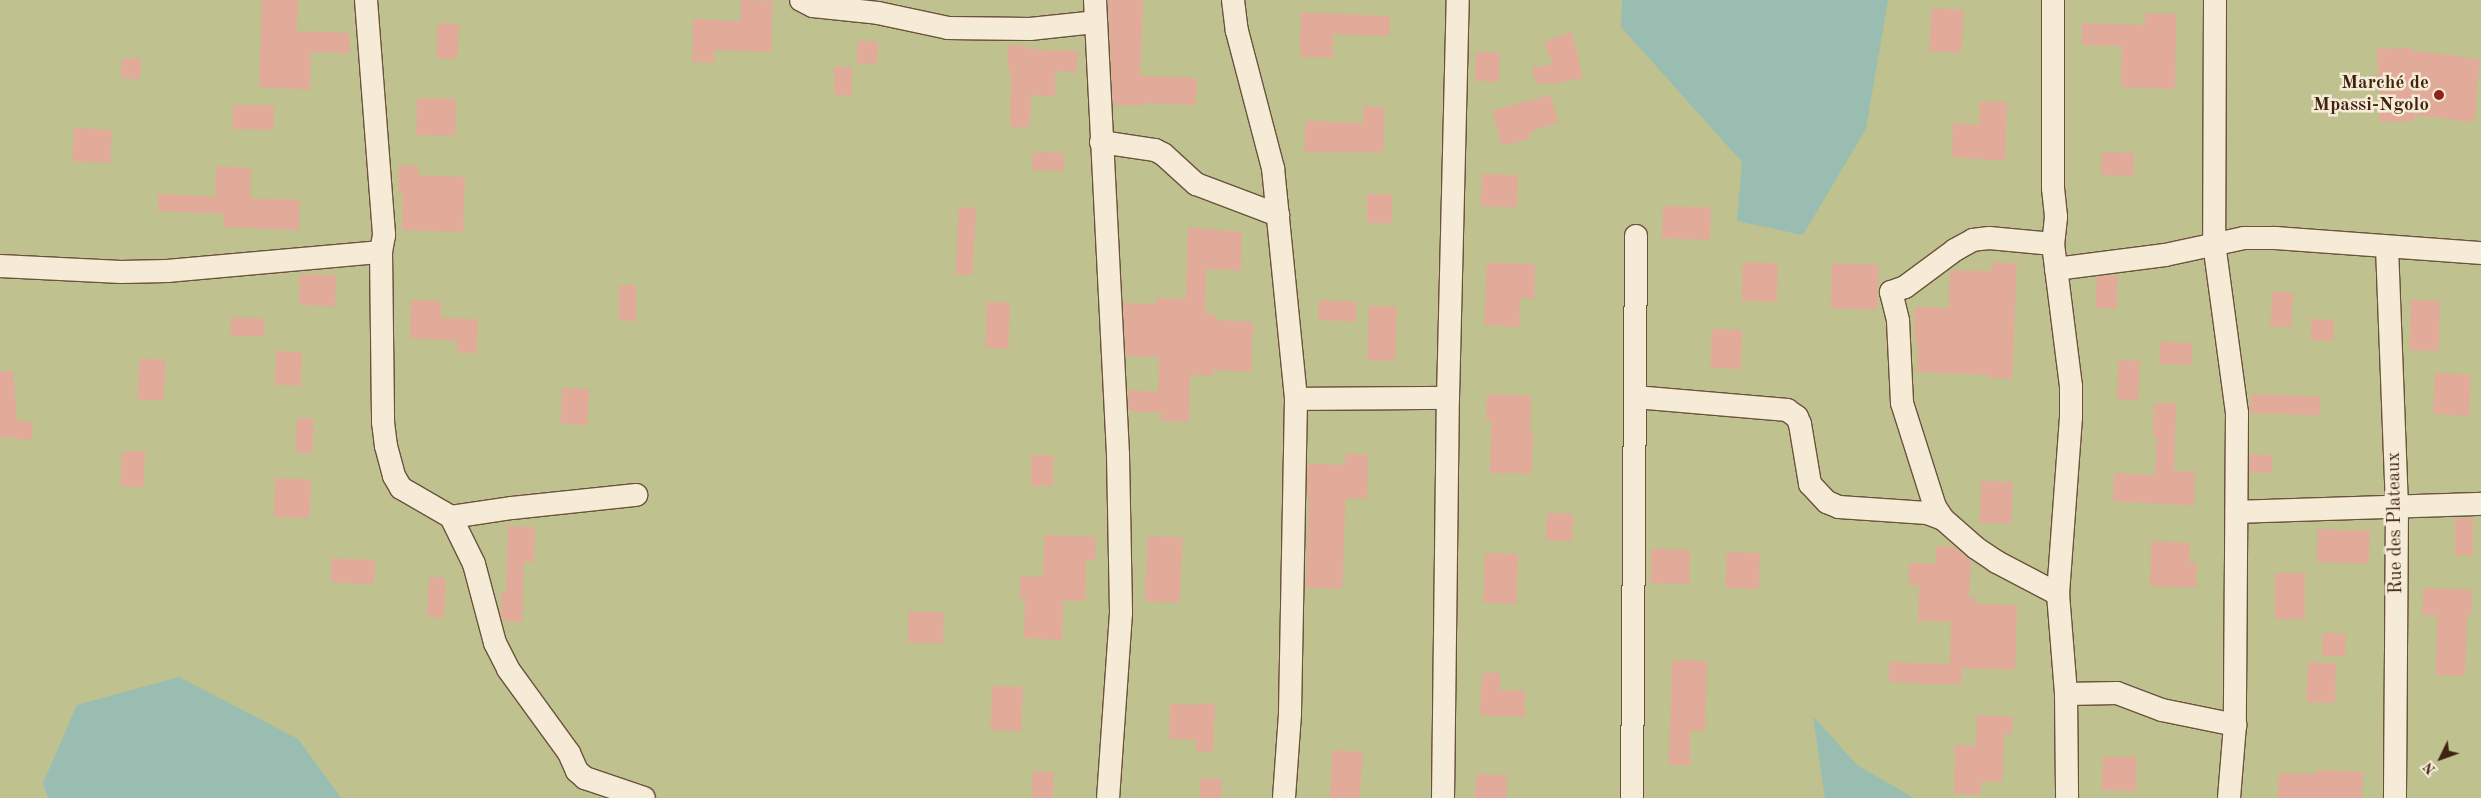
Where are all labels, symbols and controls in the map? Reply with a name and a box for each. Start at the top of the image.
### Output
place label: Marché de Mpassi-Ngolo [2313,73,2429,117]
marker: Marché de Mpassi-Ngolo [2433,89,2445,101]
street label: Rue des Plateaux [2383,452,2409,594]
north arrow [2416,733,2466,783]
text: N [2421,759,2439,777]

